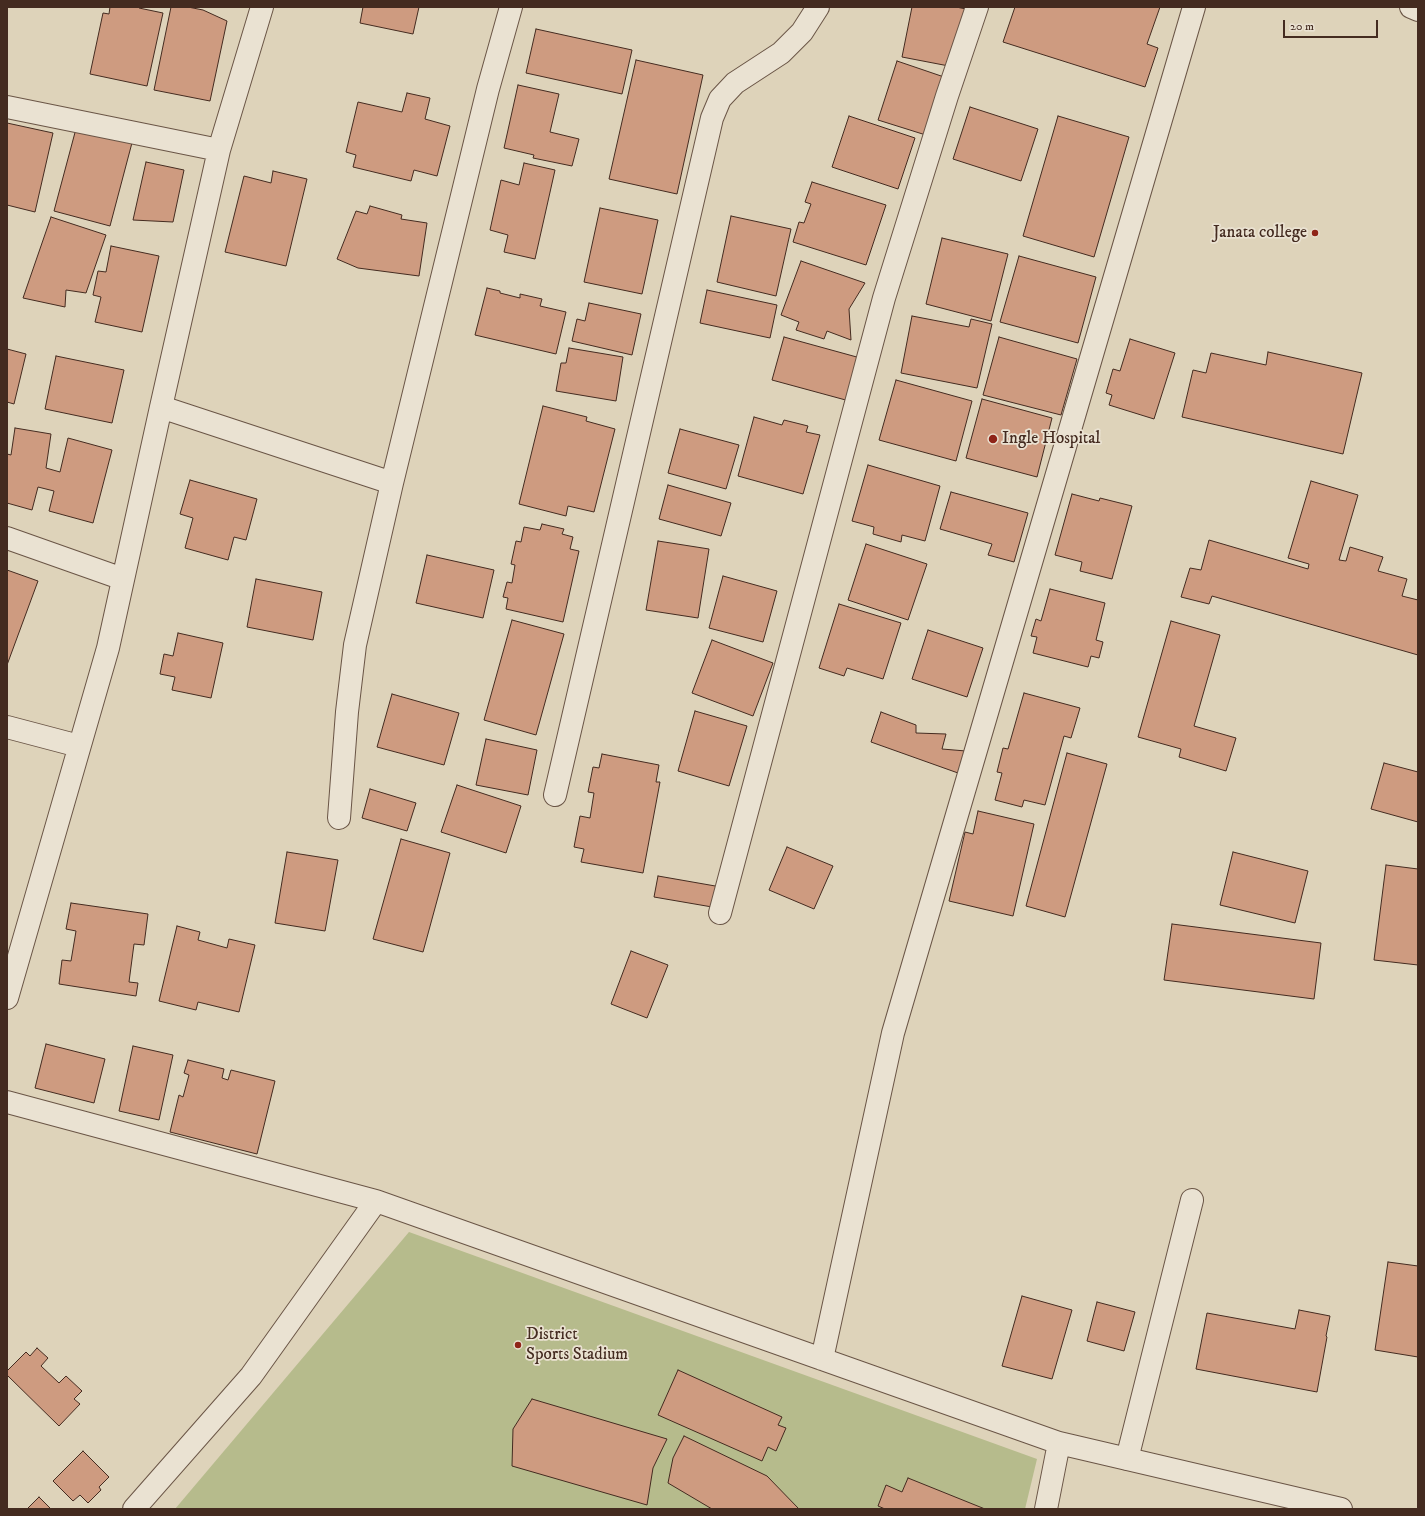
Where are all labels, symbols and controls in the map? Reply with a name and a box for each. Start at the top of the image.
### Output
scale bar [1285,12,1380,38]
text: 20 m [1290,19,1314,34]
place label: Janata college [1213,223,1307,243]
marker: Janata college [1310,228,1320,238]
place label: Ingle Hospital [1002,429,1100,449]
marker: Ingle Hospital [987,433,999,445]
place label: District Sports Stadium [526,1325,628,1365]
marker: District Sports Stadium [513,1340,523,1350]

